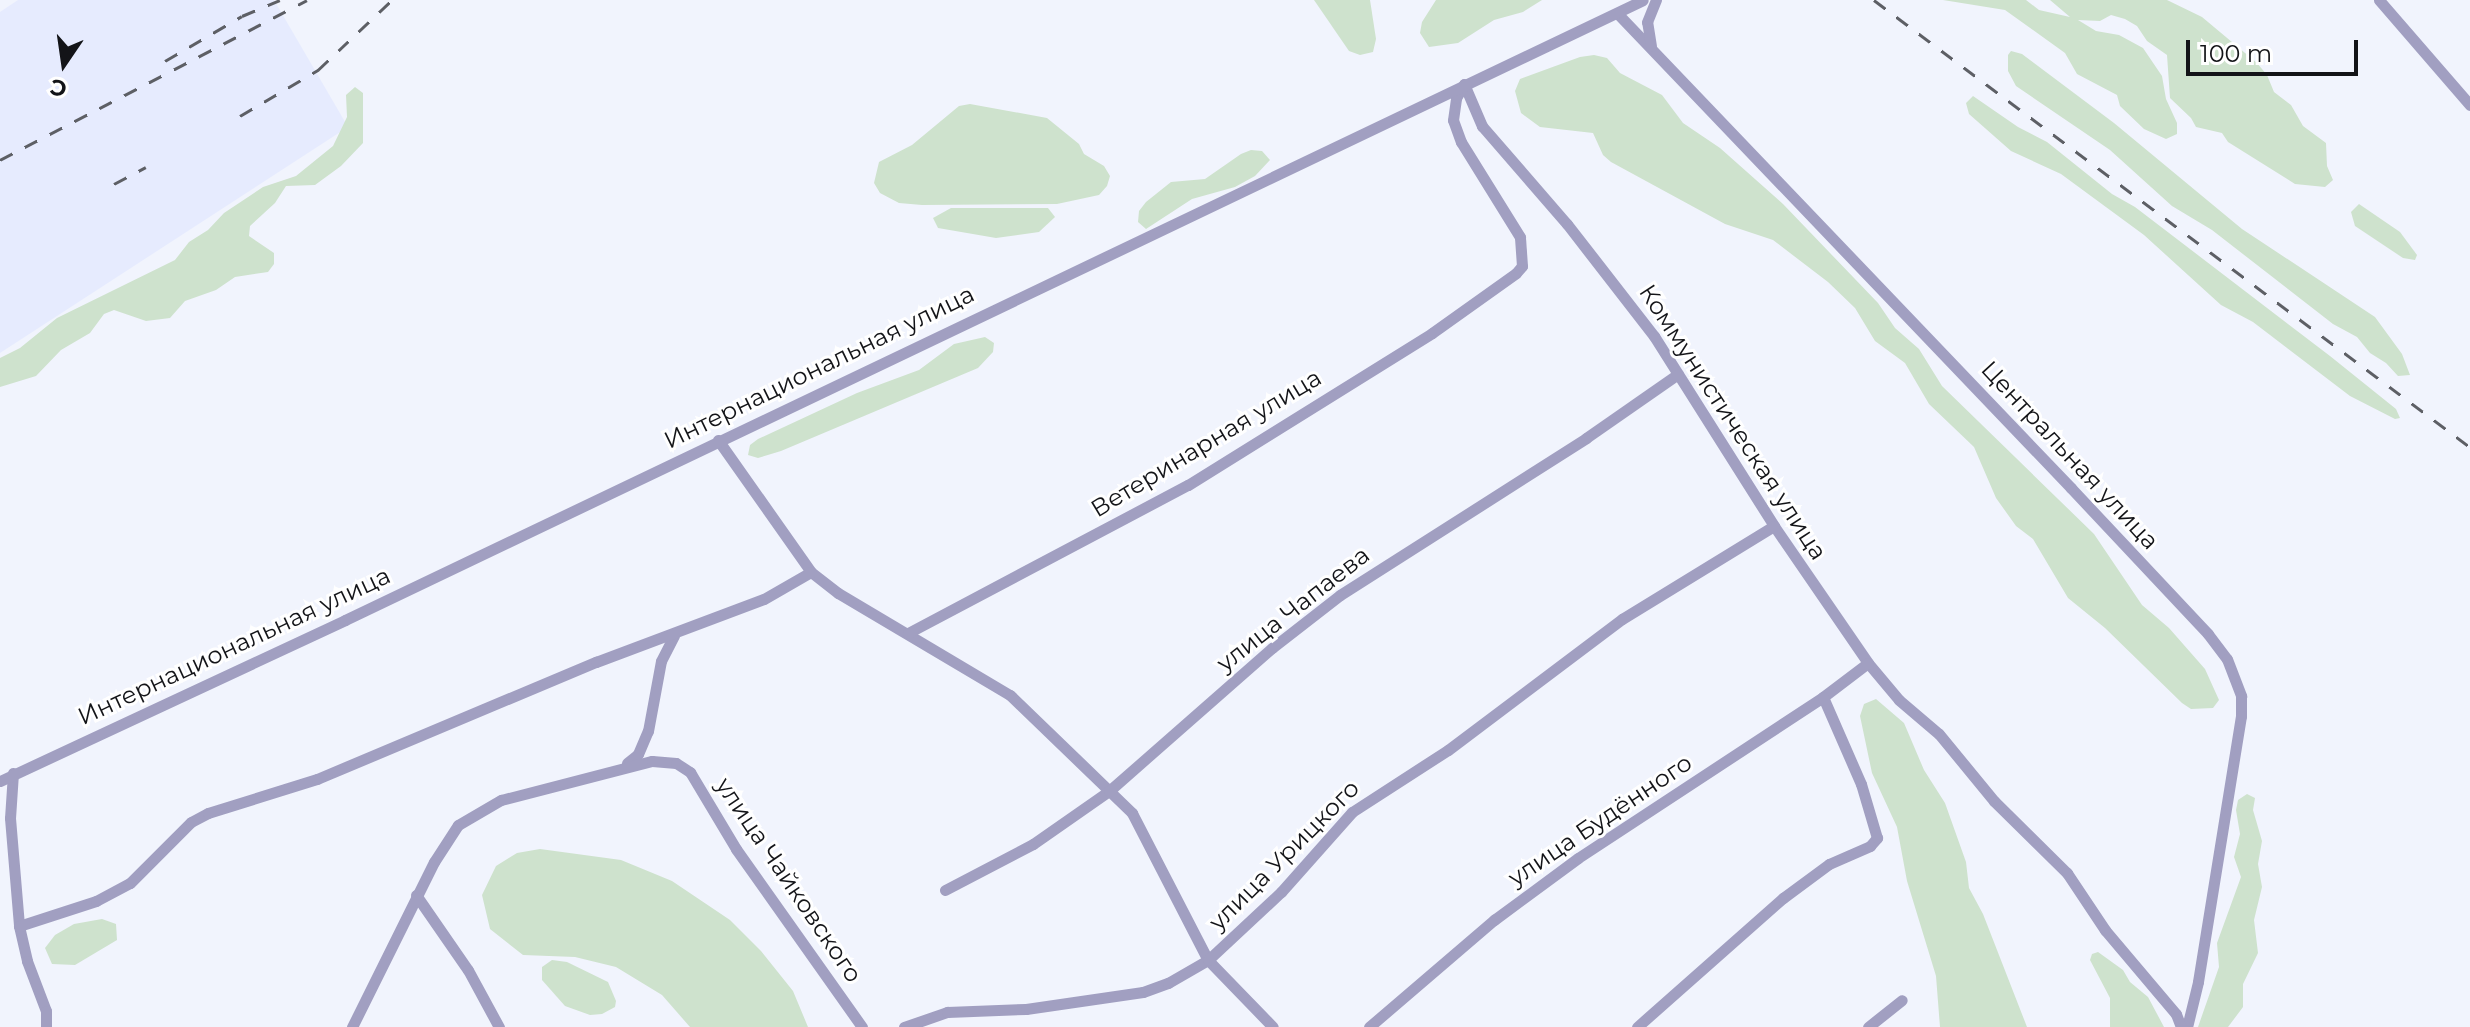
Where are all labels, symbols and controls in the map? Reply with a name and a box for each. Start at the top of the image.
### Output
north arrow [24,24,104,104]
scale bar [2190,24,2362,74]
text: 100 m [2200,39,2272,68]
text: С [48,73,69,103]
street label: Интернациональная улица [659,279,979,455]
street label: Коммунистическая улица [1633,279,1833,565]
street label: Центральная улица [1975,355,2165,555]
street label: Ветеринарная улица [1086,363,1326,523]
street label: улица Чапаева [1211,540,1375,678]
street label: Интернациональная улица [73,561,395,731]
street label: улица Будённого [1503,748,1697,892]
street label: улица Чайковского [710,772,868,988]
street label: улица Урицкого [1203,774,1365,936]

